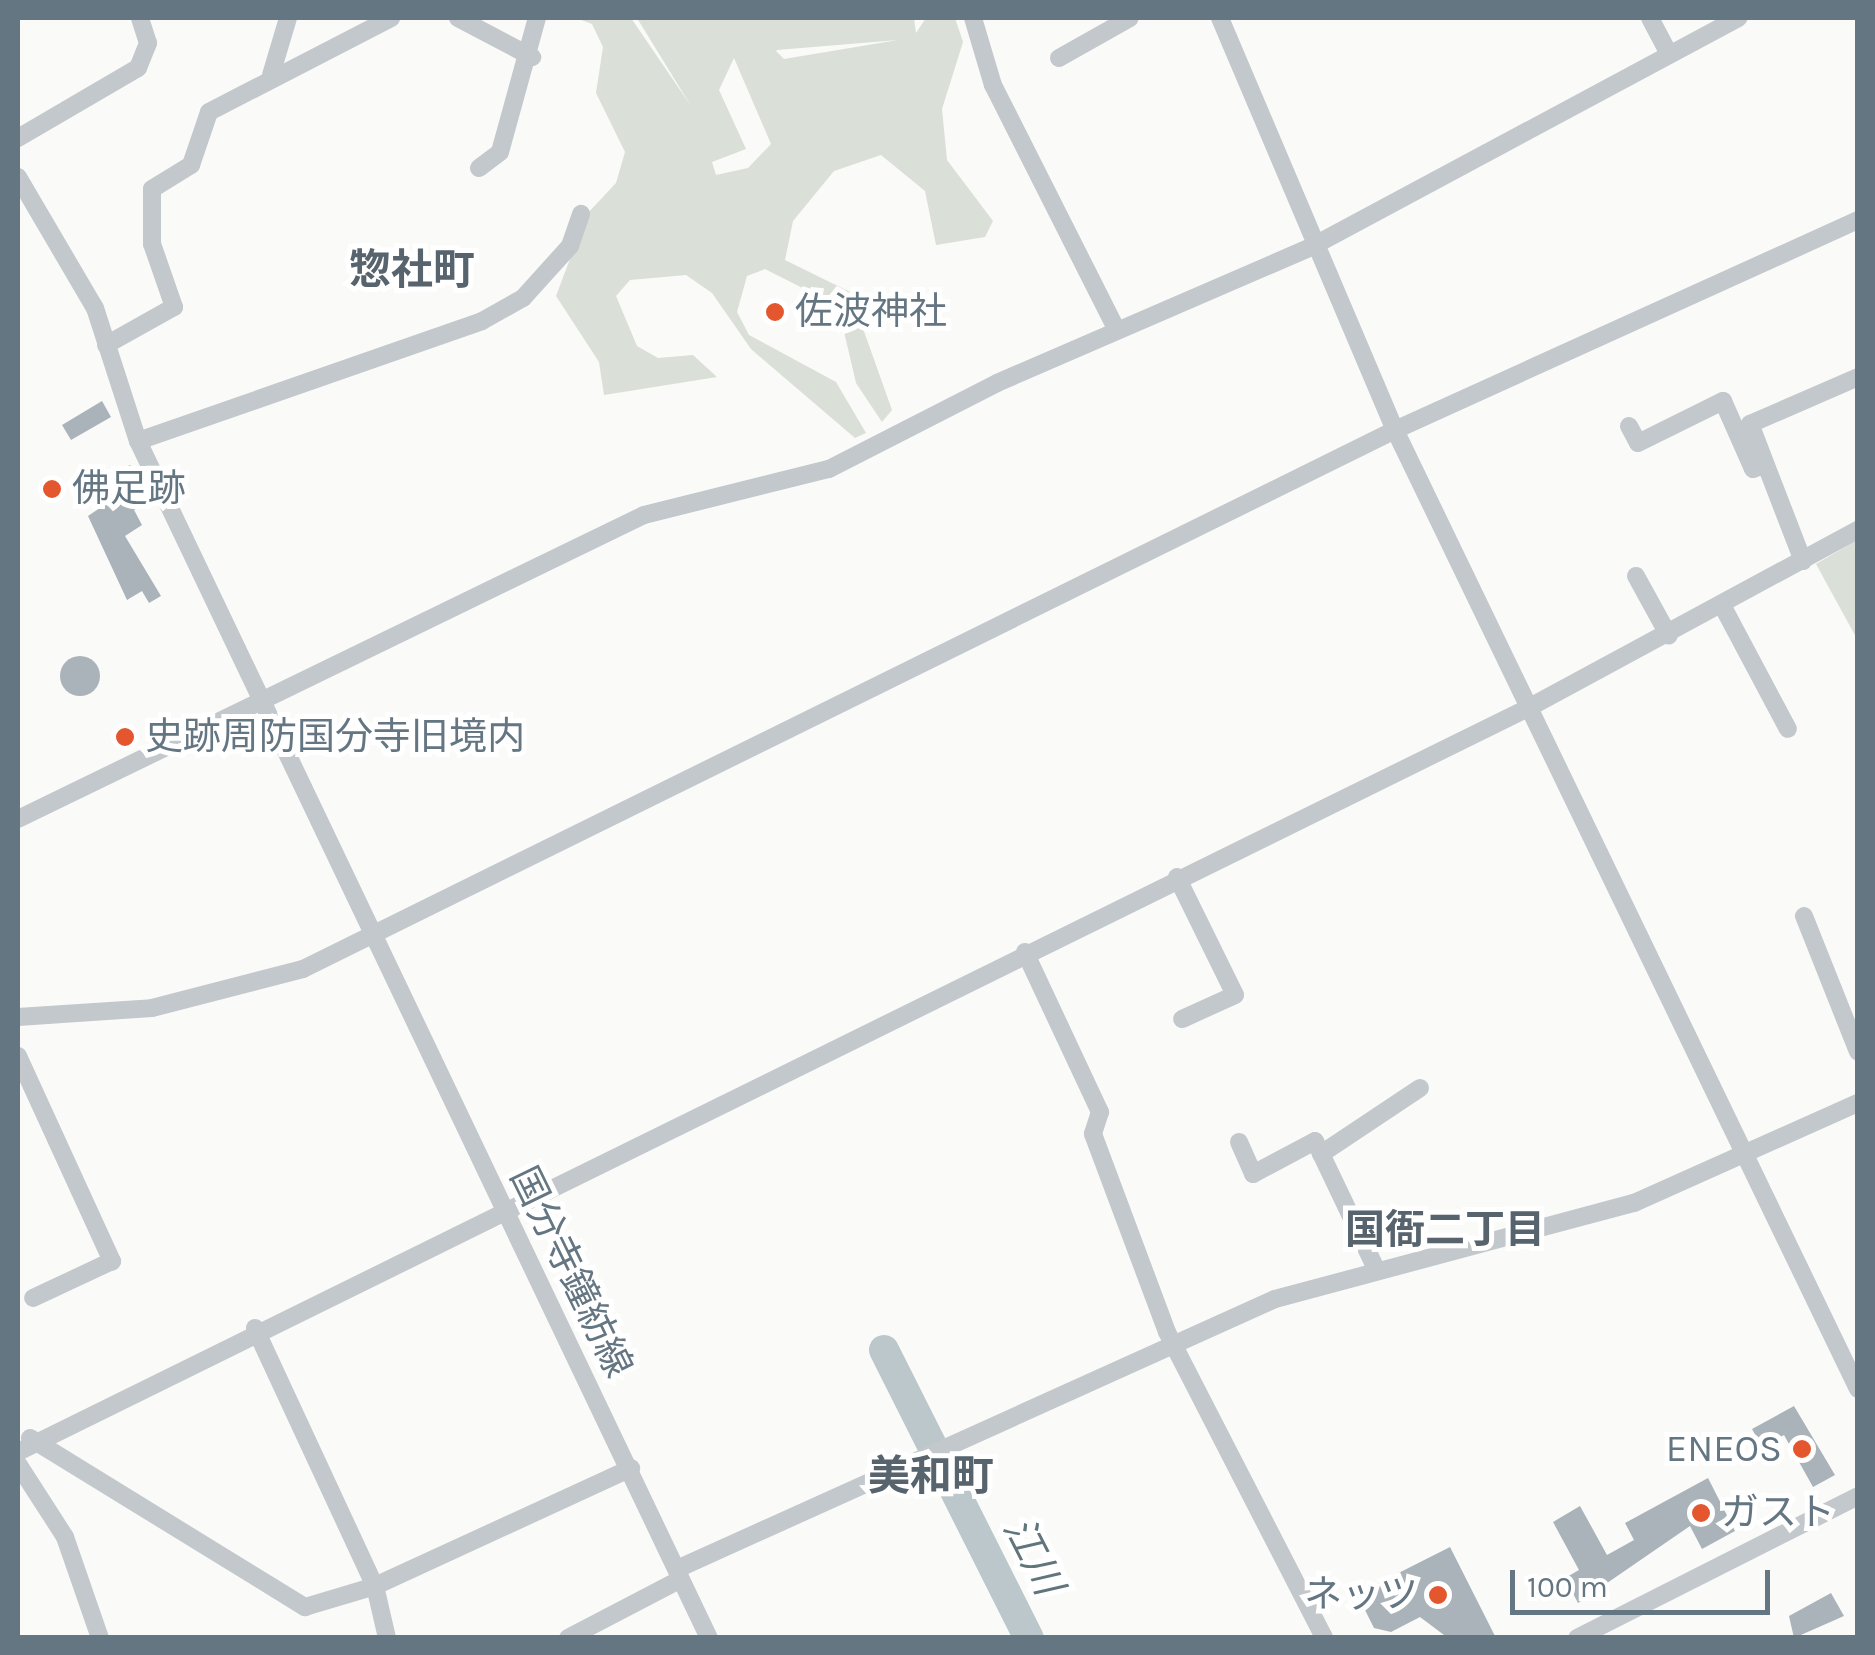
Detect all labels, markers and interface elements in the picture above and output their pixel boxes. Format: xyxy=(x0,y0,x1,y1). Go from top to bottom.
district label: 惣社町 xyxy=(349,245,475,295)
place label: 佐波神社 xyxy=(795,289,947,335)
marker: 佐波神社 xyxy=(764,301,786,323)
place label: 佛足跡 xyxy=(72,466,186,512)
marker: 佛足跡 xyxy=(41,478,63,500)
place label: 史跡周防国分寺旧境内 xyxy=(145,714,525,760)
marker: 史跡周防国分寺旧境内 xyxy=(114,726,136,748)
street label: 国分寺鐘紡線 xyxy=(501,1160,641,1384)
district label: 国衙二丁目 xyxy=(1345,1206,1545,1254)
place label: ENEOS xyxy=(1666,1426,1782,1472)
marker: ENEOS xyxy=(1791,1438,1813,1460)
district label: 美和町 xyxy=(868,1451,994,1501)
place label: ガスト xyxy=(1721,1490,1835,1536)
marker: ガスト xyxy=(1690,1502,1712,1524)
water label: 江川 xyxy=(993,1509,1073,1603)
scale bar xyxy=(1515,1550,1775,1612)
text: 100 m xyxy=(1527,1569,1608,1605)
place label: ネッツ xyxy=(1304,1572,1418,1618)
marker: ネッツ xyxy=(1427,1584,1449,1606)

